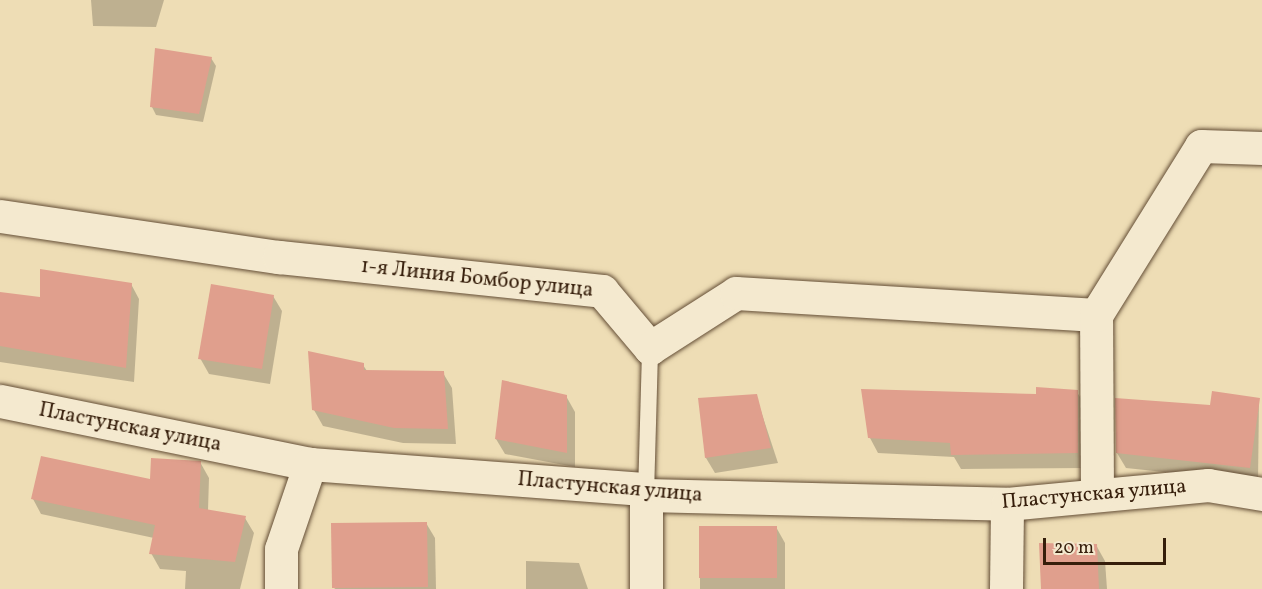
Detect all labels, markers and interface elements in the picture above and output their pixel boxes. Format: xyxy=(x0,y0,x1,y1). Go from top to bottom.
street label: 1-я Линия Бомбор улица xyxy=(359,254,595,304)
street label: Пластунская улица xyxy=(36,398,224,458)
street label: Пластунская улица xyxy=(516,467,704,509)
street label: Пластунская улица xyxy=(1000,474,1188,516)
scale bar xyxy=(1046,526,1169,564)
text: 20 m xyxy=(1054,536,1094,561)

